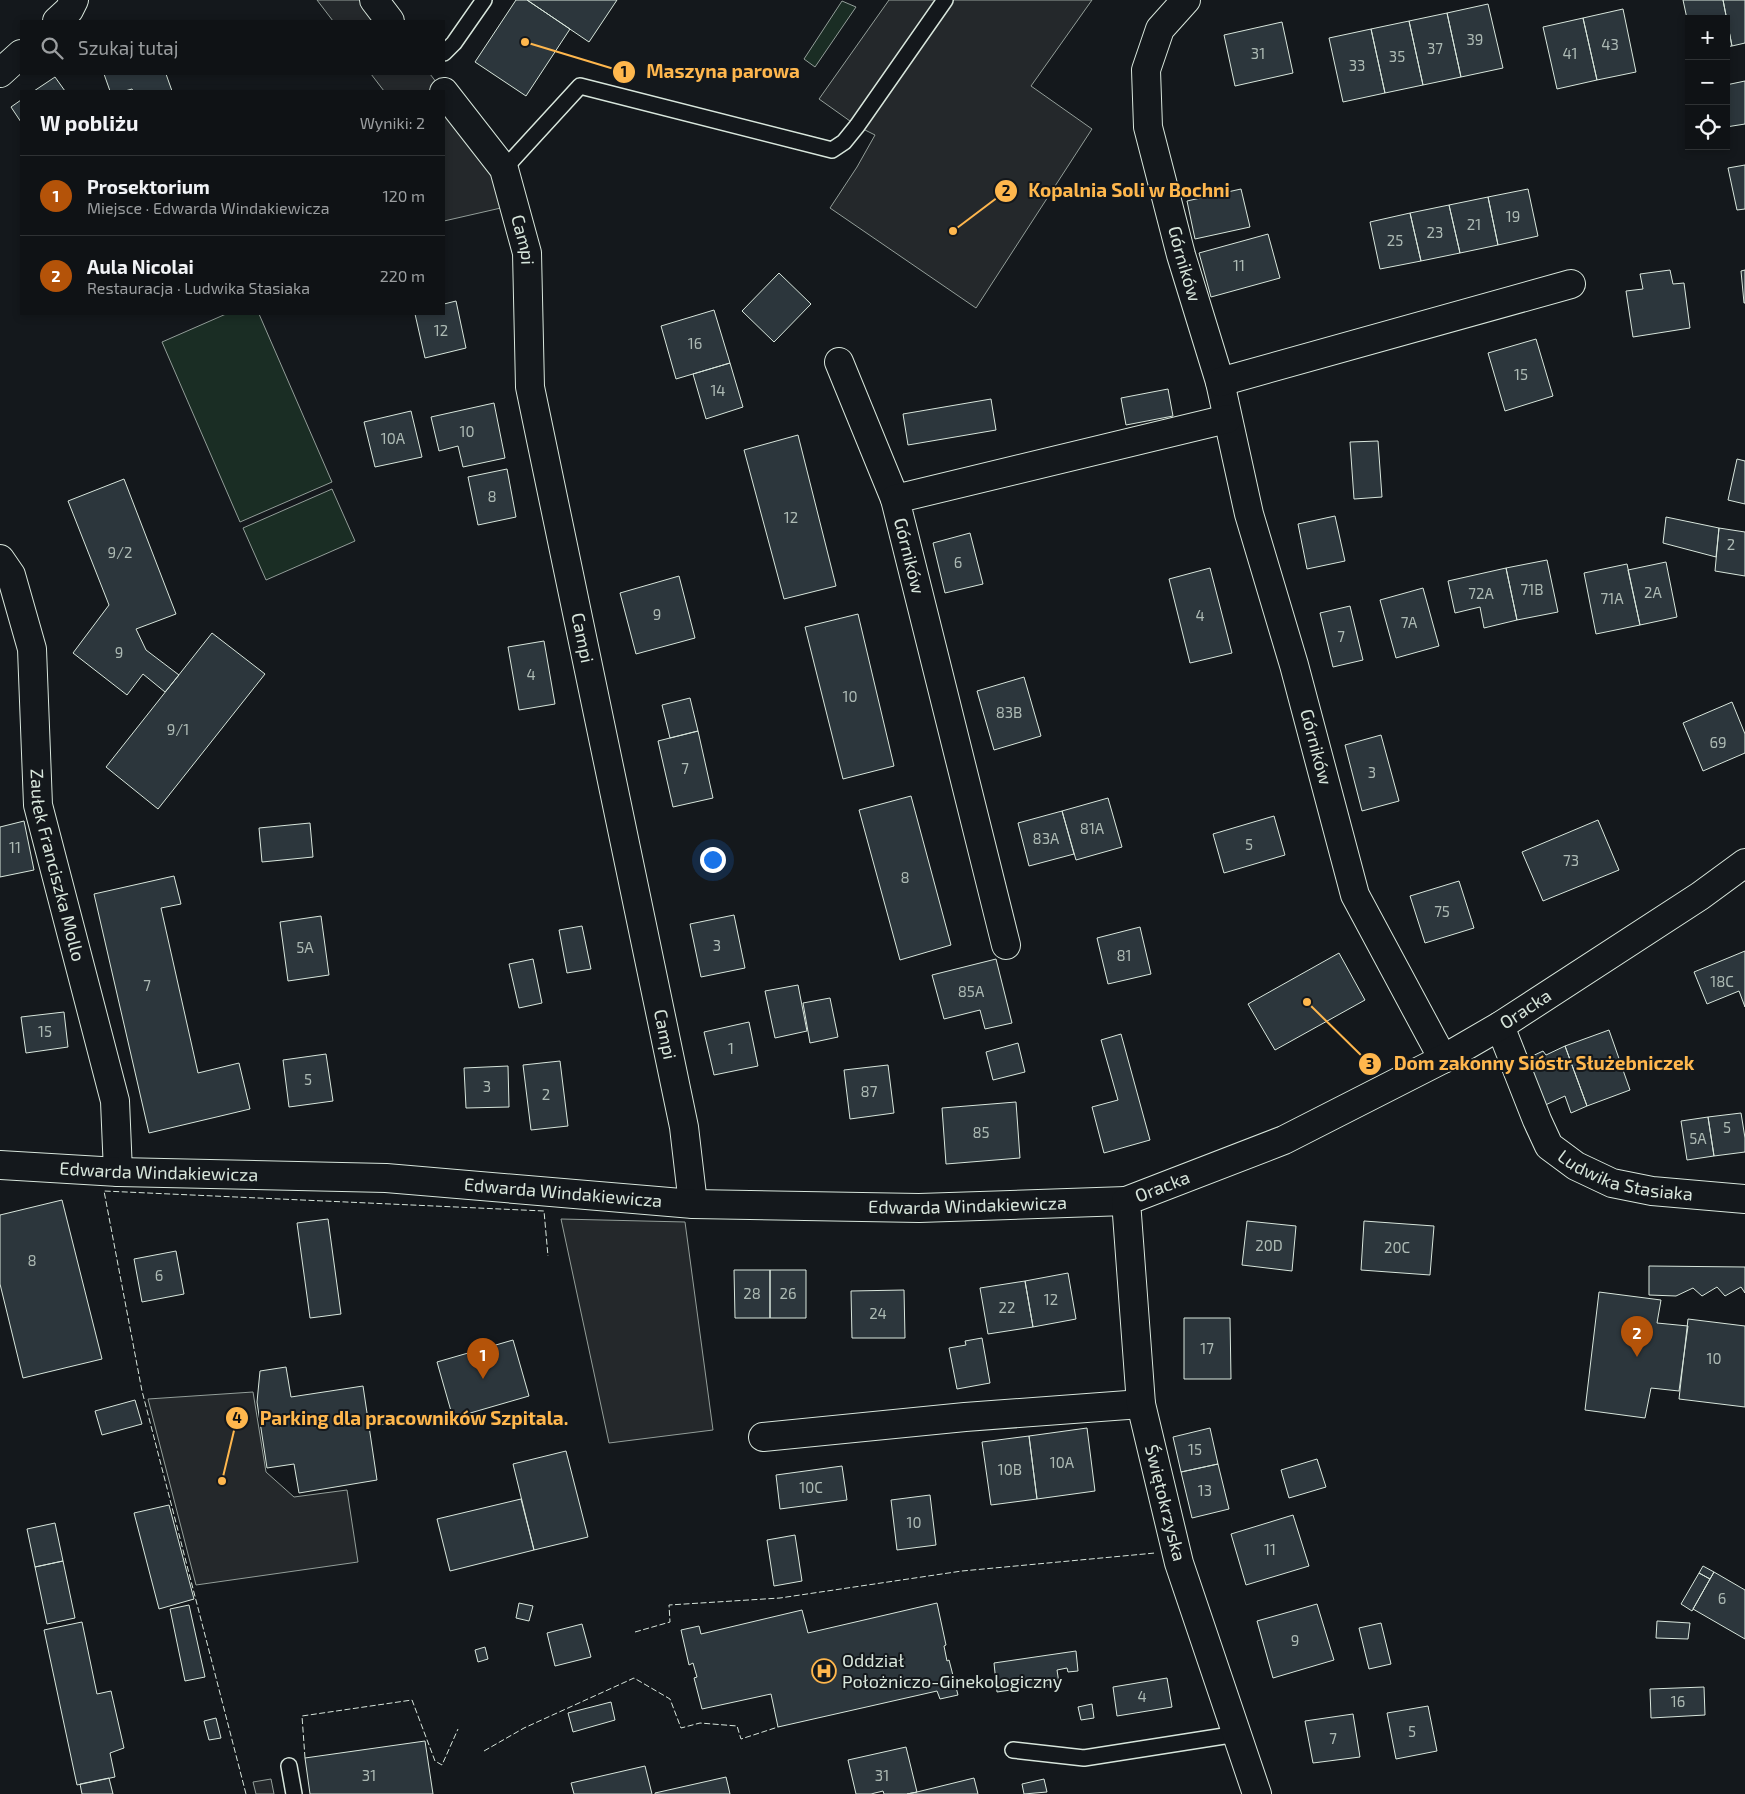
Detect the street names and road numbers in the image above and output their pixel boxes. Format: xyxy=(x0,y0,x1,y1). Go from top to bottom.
street label: Campi xyxy=(507,212,539,265)
street label: Górników xyxy=(1164,224,1207,304)
street label: Górników xyxy=(890,515,930,596)
street label: Campi xyxy=(567,611,599,665)
street label: Górników xyxy=(1296,707,1337,787)
street label: Zaułek Franciszka Mollo xyxy=(27,768,90,964)
street label: Oracka xyxy=(1495,984,1555,1033)
street label: Campi xyxy=(650,1007,682,1061)
street label: Ludwika Stasiaka xyxy=(1554,1144,1694,1204)
street label: Edwarda Windakiewicza xyxy=(59,1157,258,1185)
street label: Oracka xyxy=(1132,1165,1193,1206)
street label: Edwarda Windakiewicza xyxy=(463,1173,663,1211)
street label: Edwarda Windakiewicza xyxy=(868,1191,1067,1218)
street label: Świętokrzyska xyxy=(1141,1442,1191,1563)

